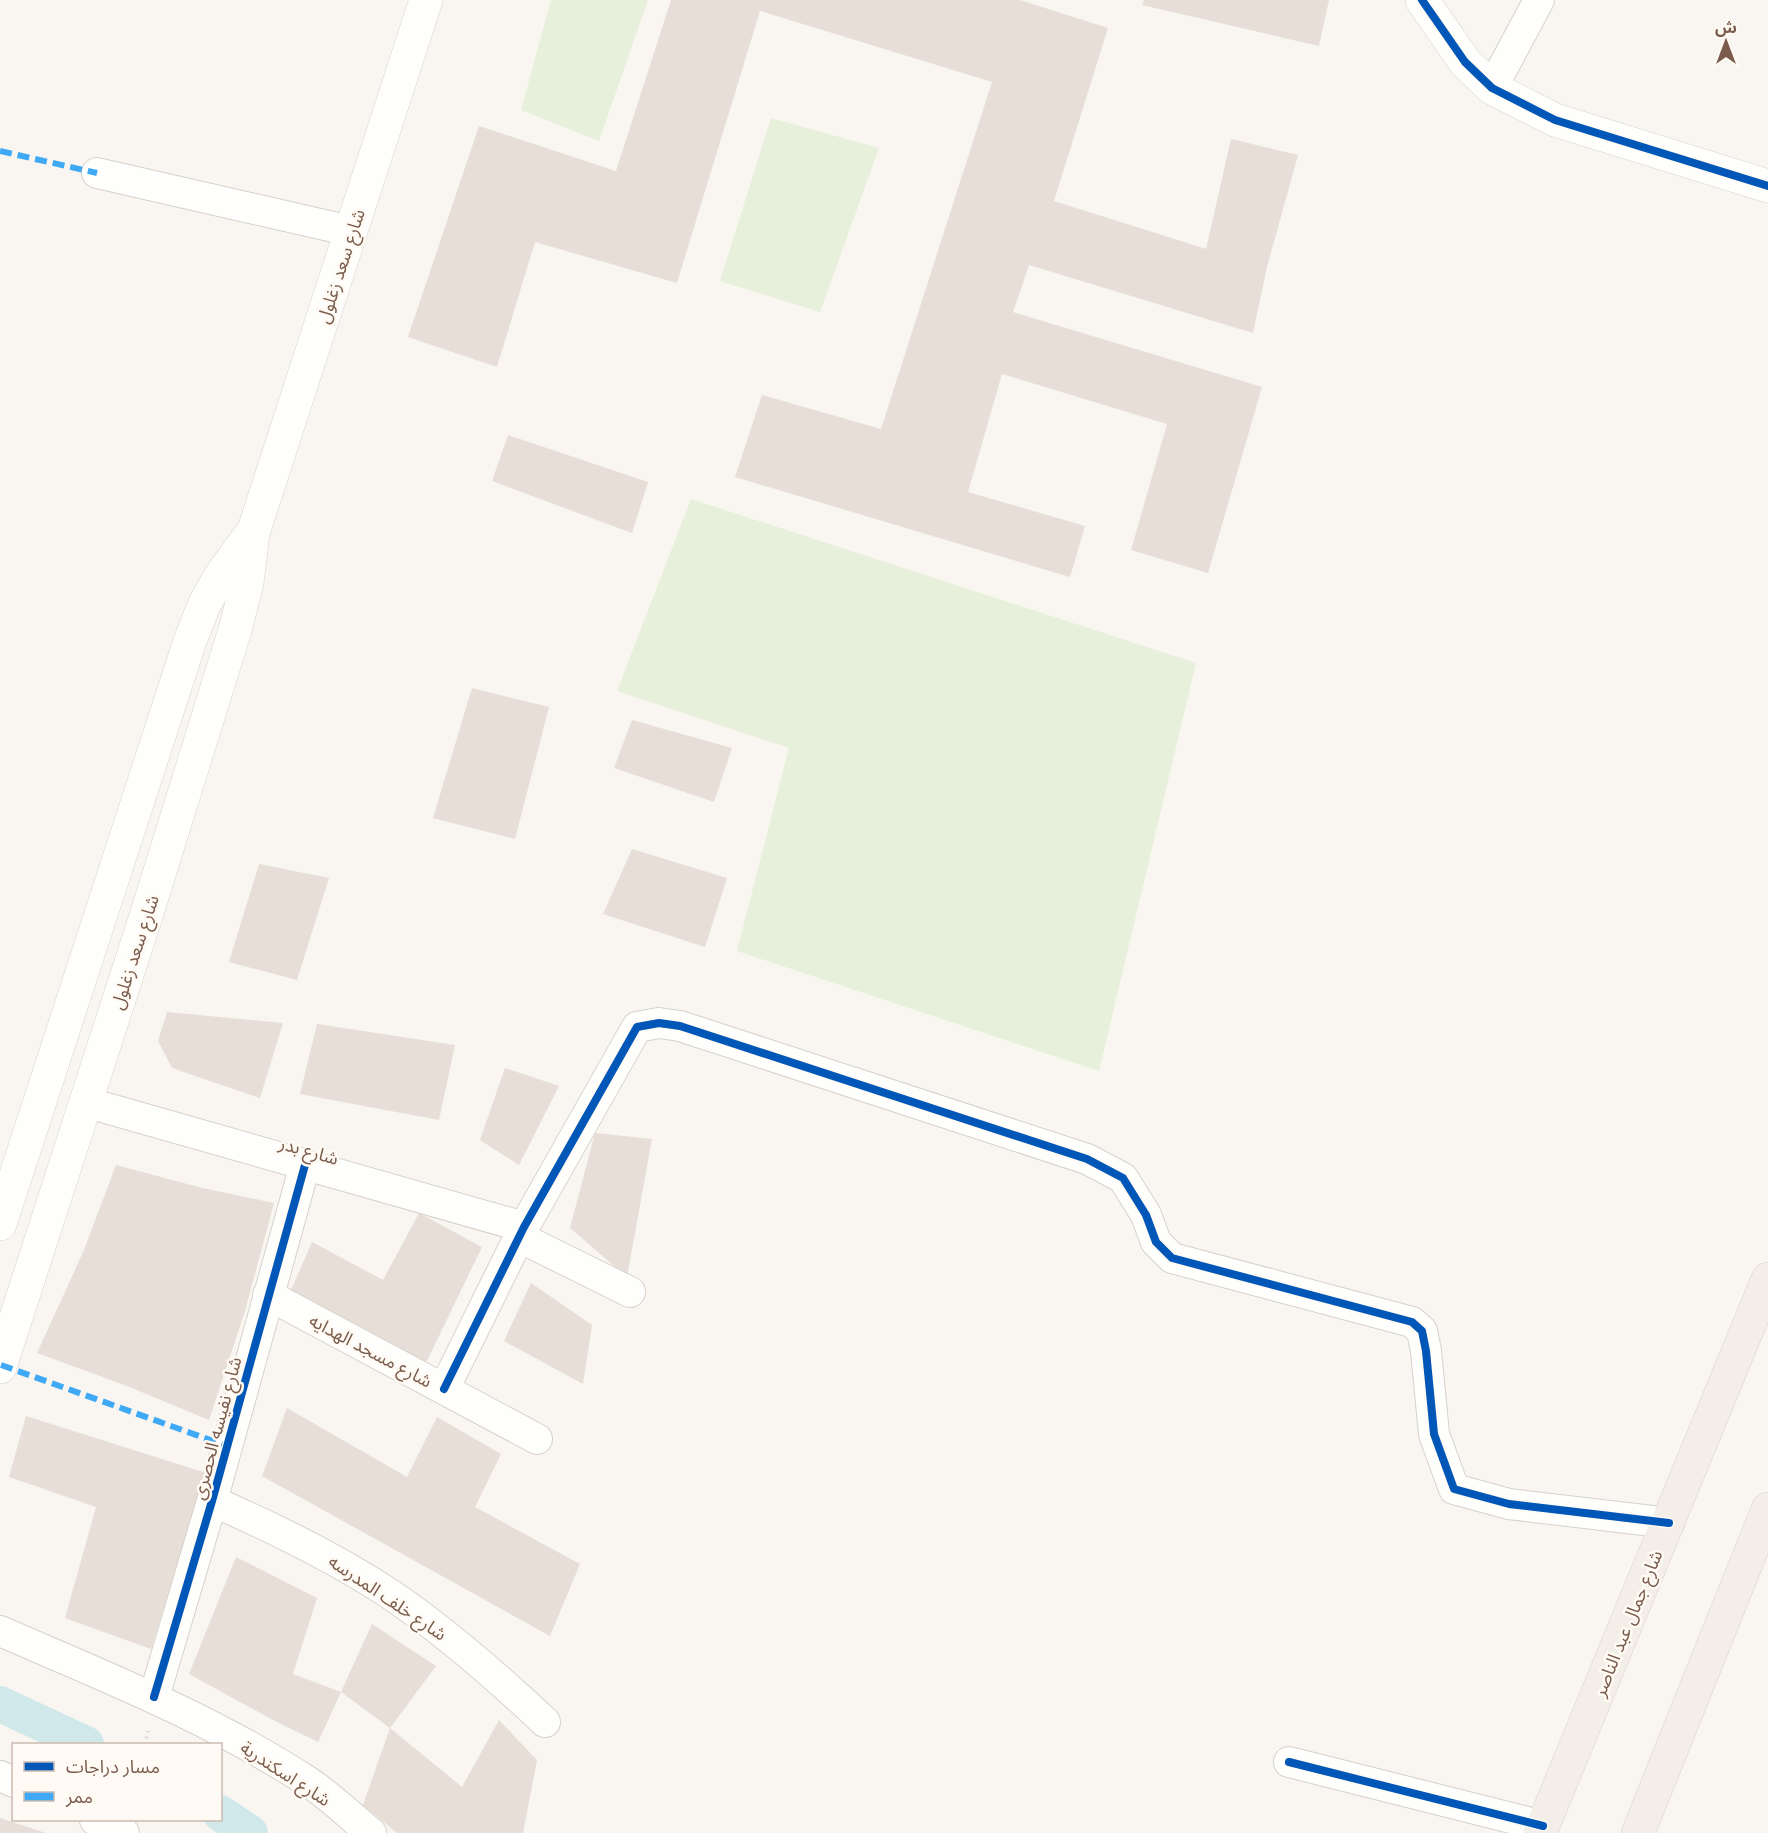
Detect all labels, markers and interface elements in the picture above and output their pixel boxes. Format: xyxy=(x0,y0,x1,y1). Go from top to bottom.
north arrow xyxy=(1696,12,1756,72)
text: ش xyxy=(1715,17,1737,37)
street label: شارع سعد زغلول xyxy=(311,206,373,327)
street label: شارع سعد زغلول xyxy=(105,892,167,1013)
street label: شارع بدر xyxy=(275,1131,341,1173)
street label: شارع مسجد الهدايه xyxy=(304,1308,436,1395)
street label: شارع نفيسه الحصرى xyxy=(186,1354,250,1503)
street label: شارع جمال عبد الناصر xyxy=(1587,1547,1670,1702)
street label: شارع خلف المدرسه xyxy=(323,1549,451,1648)
street label: شارع اسكندرية xyxy=(235,1736,335,1814)
legend xyxy=(12,1743,222,1821)
text: مسار دراجات xyxy=(66,1755,160,1778)
text: ممر xyxy=(65,1785,93,1808)

